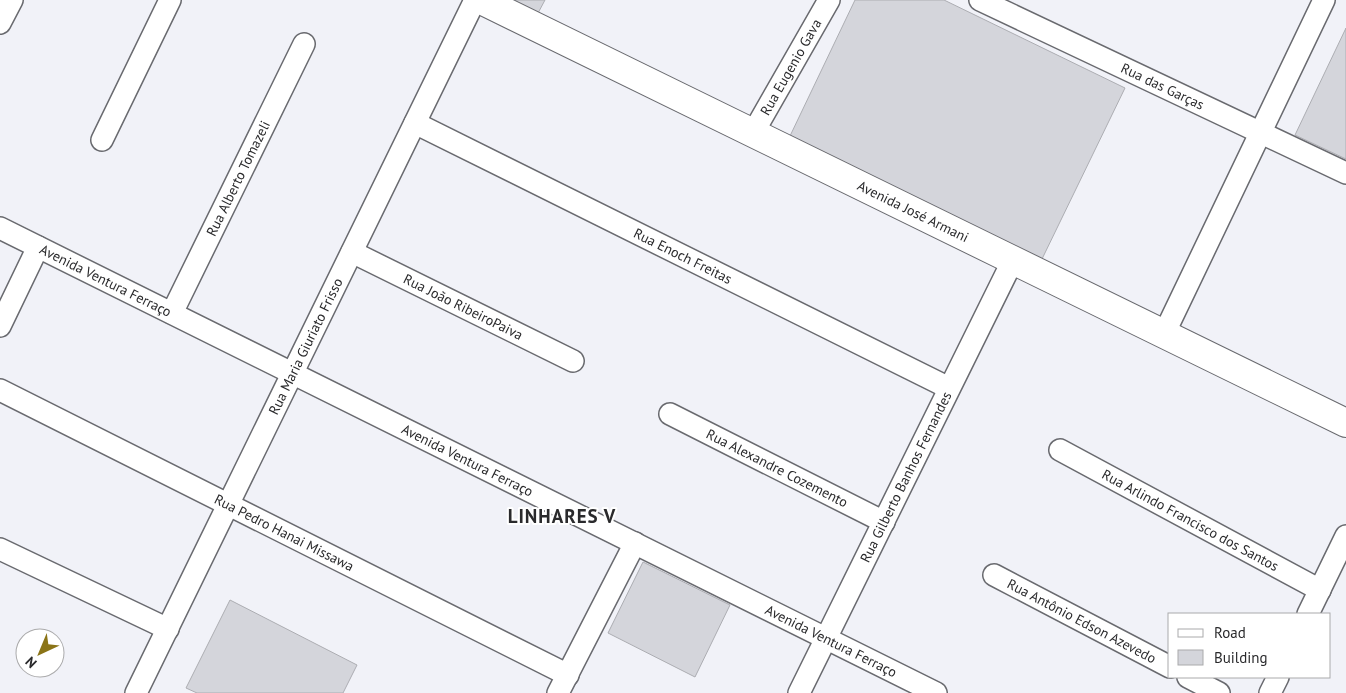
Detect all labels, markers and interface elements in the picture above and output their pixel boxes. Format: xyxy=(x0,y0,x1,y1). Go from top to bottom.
street label: Rua Eugenio Gava xyxy=(756,16,825,118)
street label: Rua das Garças xyxy=(1118,59,1207,114)
street label: Rua Alberto Tomazeli xyxy=(202,118,274,239)
street label: Avenida José Armani xyxy=(854,176,972,246)
street label: Rua Enoch Freitas xyxy=(631,224,735,288)
street label: Avenida Ventura Ferraço xyxy=(37,240,175,321)
street label: Rua João RibeiroPaiva xyxy=(401,270,526,344)
street label: Rua Maria Giuriato Frisso xyxy=(265,275,347,418)
street label: Rua Gilberto Banhos Fernandes xyxy=(856,388,956,565)
street label: Avenida Ventura Ferraço xyxy=(399,420,536,501)
street label: Rua Alexandre Cozemento xyxy=(703,425,851,511)
street label: Rua Arlindo Francisco dos Santos xyxy=(1099,465,1282,575)
street label: Rua Pedro Hanai Missawa xyxy=(211,490,357,575)
district label: LINHARES V xyxy=(508,504,616,528)
street label: Rua Antônio Edson Azevedo xyxy=(1004,575,1159,667)
street label: Avenida Ventura Ferraço xyxy=(762,601,900,681)
legend xyxy=(1168,613,1331,678)
text: Road xyxy=(1214,623,1246,642)
north arrow xyxy=(15,628,65,678)
text: Building xyxy=(1214,648,1268,667)
text: N xyxy=(21,653,41,672)

